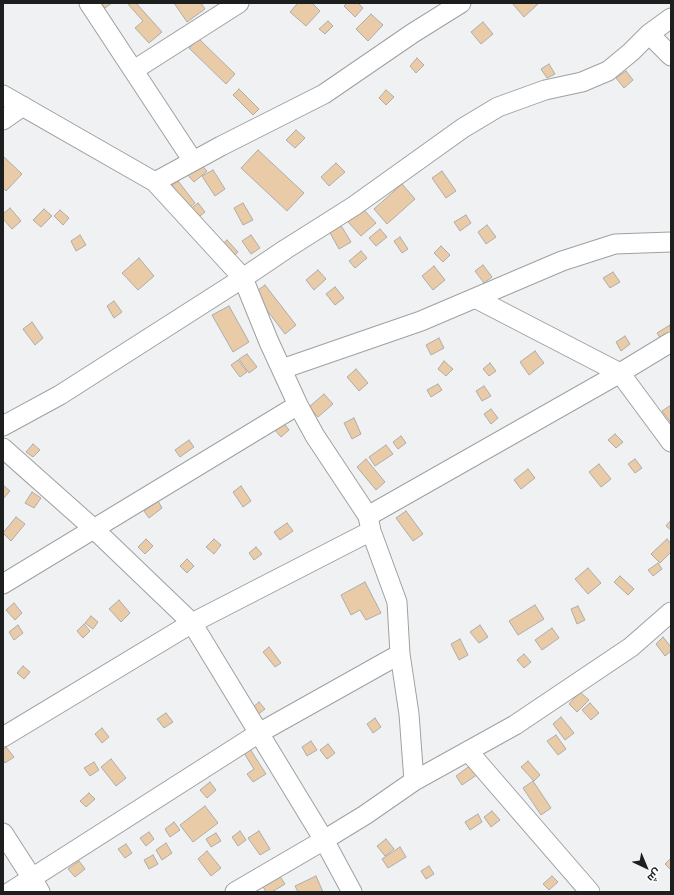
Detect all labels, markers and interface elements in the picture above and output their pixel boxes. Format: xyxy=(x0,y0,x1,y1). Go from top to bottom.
north arrow xyxy=(626,847,666,887)
text: ش xyxy=(644,866,664,886)

